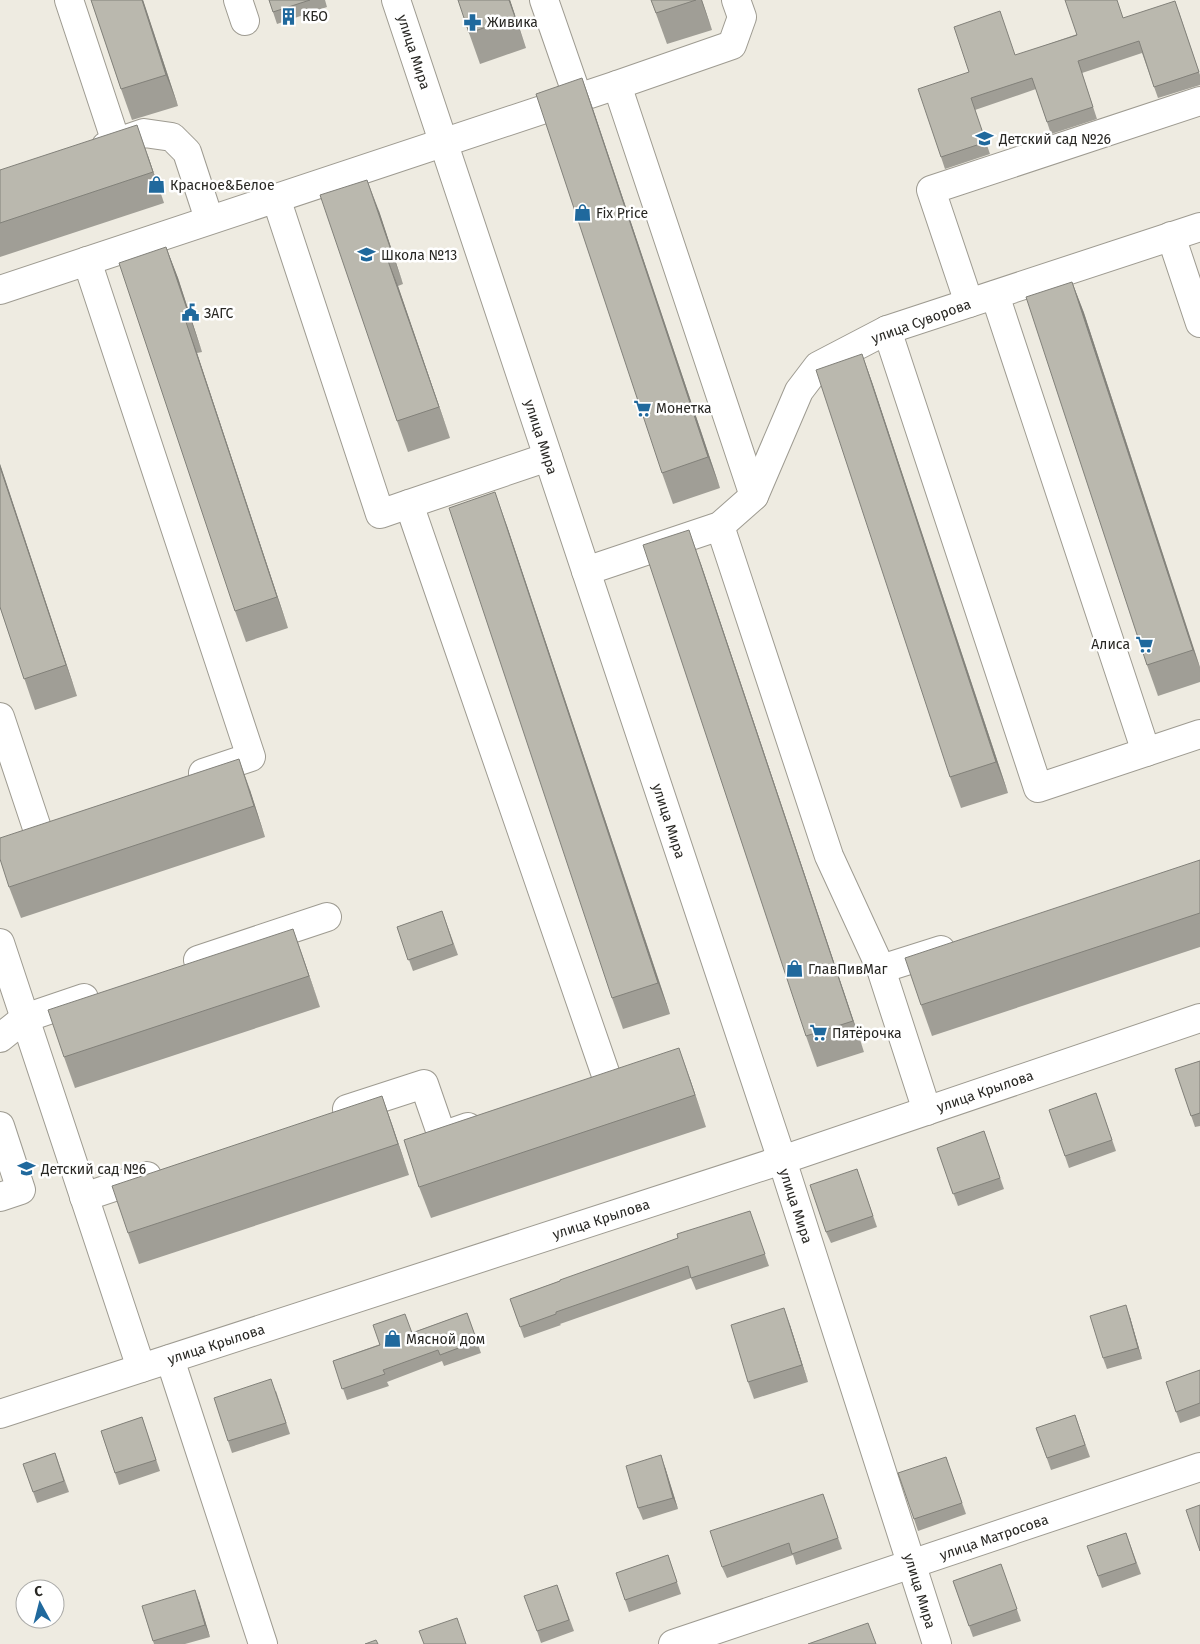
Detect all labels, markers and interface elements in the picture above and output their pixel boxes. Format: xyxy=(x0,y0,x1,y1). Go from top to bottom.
building icon: КБО xyxy=(278,6,298,26)
place label: КБО xyxy=(302,8,328,25)
pharmacy icon: Живика xyxy=(463,12,483,32)
street label: улица Мира xyxy=(393,13,434,92)
place label: Живика xyxy=(487,14,538,31)
school or university icon: Детский сад №26 xyxy=(975,129,995,149)
place label: Детский сад №26 xyxy=(998,131,1111,148)
shop icon: Красное&Белое xyxy=(146,175,166,195)
place label: Красное&Белое xyxy=(170,177,275,194)
shop icon: Fix Price xyxy=(572,203,592,223)
place label: Fix Price xyxy=(596,205,648,222)
school or university icon: Школа №13 xyxy=(357,245,377,265)
place label: Школа №13 xyxy=(381,247,457,264)
street label: улица Суворова xyxy=(869,296,973,347)
public building icon: ЗАГС xyxy=(180,303,200,323)
place label: ЗАГС xyxy=(204,305,234,322)
street label: улица Мира xyxy=(520,398,561,477)
supermarket icon: Монетка xyxy=(632,398,652,418)
place label: Монетка xyxy=(656,400,712,417)
supermarket icon: Алиса xyxy=(1134,634,1154,654)
place label: Алиса xyxy=(1091,636,1130,653)
street label: улица Мира xyxy=(648,782,689,861)
shop icon: ГлавПивМаг xyxy=(784,959,804,979)
place label: ГлавПивМаг xyxy=(808,961,888,978)
supermarket icon: Пятёрочка xyxy=(808,1023,828,1043)
place label: Пятёрочка xyxy=(832,1025,902,1042)
street label: улица Крылова xyxy=(935,1067,1036,1116)
school or university icon: Детский сад №6 xyxy=(17,1159,37,1179)
place label: Детский сад №6 xyxy=(40,1161,146,1178)
street label: улица Мира xyxy=(775,1167,816,1246)
street label: улица Крылова xyxy=(550,1196,652,1243)
street label: улица Крылова xyxy=(165,1321,267,1368)
shop icon: Мясной дом xyxy=(382,1329,402,1349)
place label: Мясной дом xyxy=(406,1331,485,1348)
street label: улица Матросова xyxy=(938,1511,1051,1564)
street label: улица Мира xyxy=(900,1551,939,1631)
north arrow xyxy=(15,1579,65,1629)
text: С xyxy=(33,1583,44,1601)

